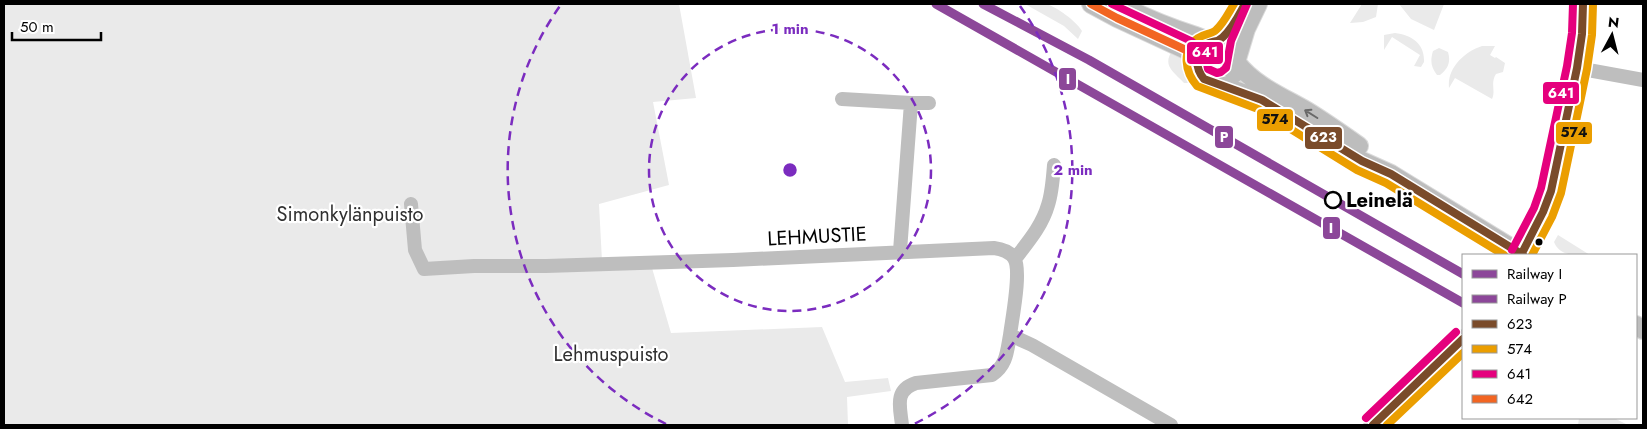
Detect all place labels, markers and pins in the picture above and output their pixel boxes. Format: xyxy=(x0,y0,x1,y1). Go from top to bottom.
centre of rings xyxy=(781,161,799,179)
place label: Leinelä xyxy=(1346,186,1413,215)
marker: Leinelä xyxy=(1324,191,1342,209)
unlabelled marker xyxy=(1534,237,1544,247)

